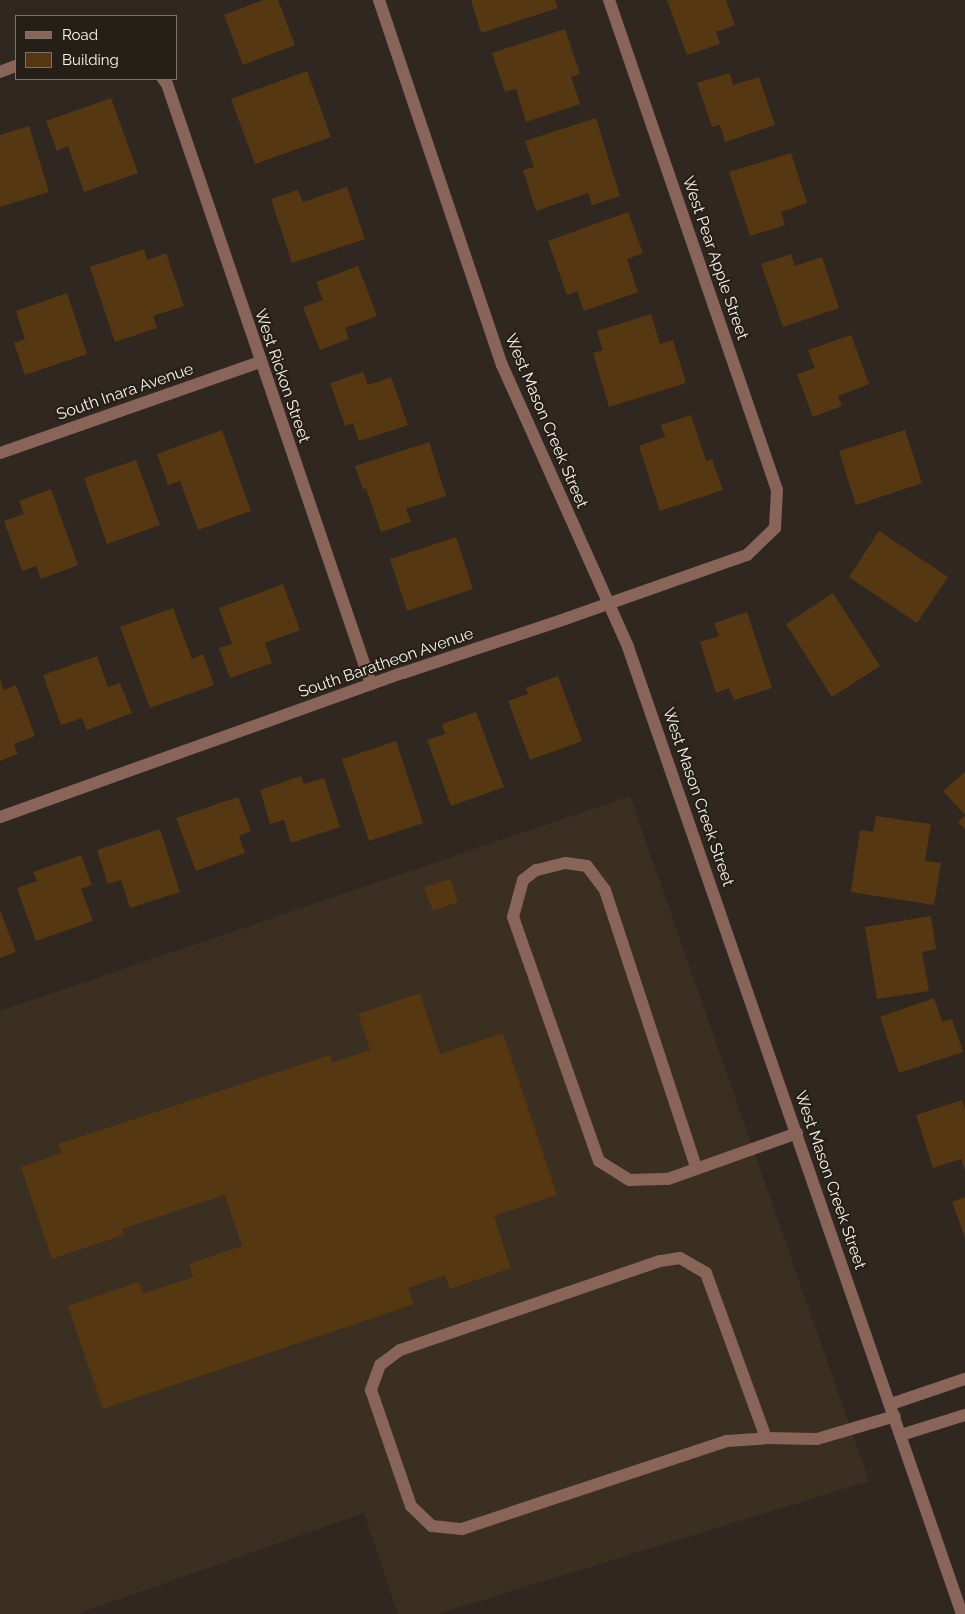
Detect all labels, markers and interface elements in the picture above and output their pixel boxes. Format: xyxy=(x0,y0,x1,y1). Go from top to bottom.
legend xyxy=(15,15,178,80)
text: Road xyxy=(62,26,98,44)
text: Building xyxy=(62,51,119,69)
street label: West Pear Apple Street xyxy=(678,173,752,343)
street label: West Rickon Street xyxy=(250,307,314,445)
street label: West Mason Creek Street xyxy=(501,331,591,511)
street label: South Inara Avenue xyxy=(54,359,196,425)
street label: South Baratheon Avenue xyxy=(296,624,476,702)
street label: West Mason Creek Street xyxy=(658,705,738,889)
street label: West Mason Creek Street xyxy=(790,1088,870,1272)

